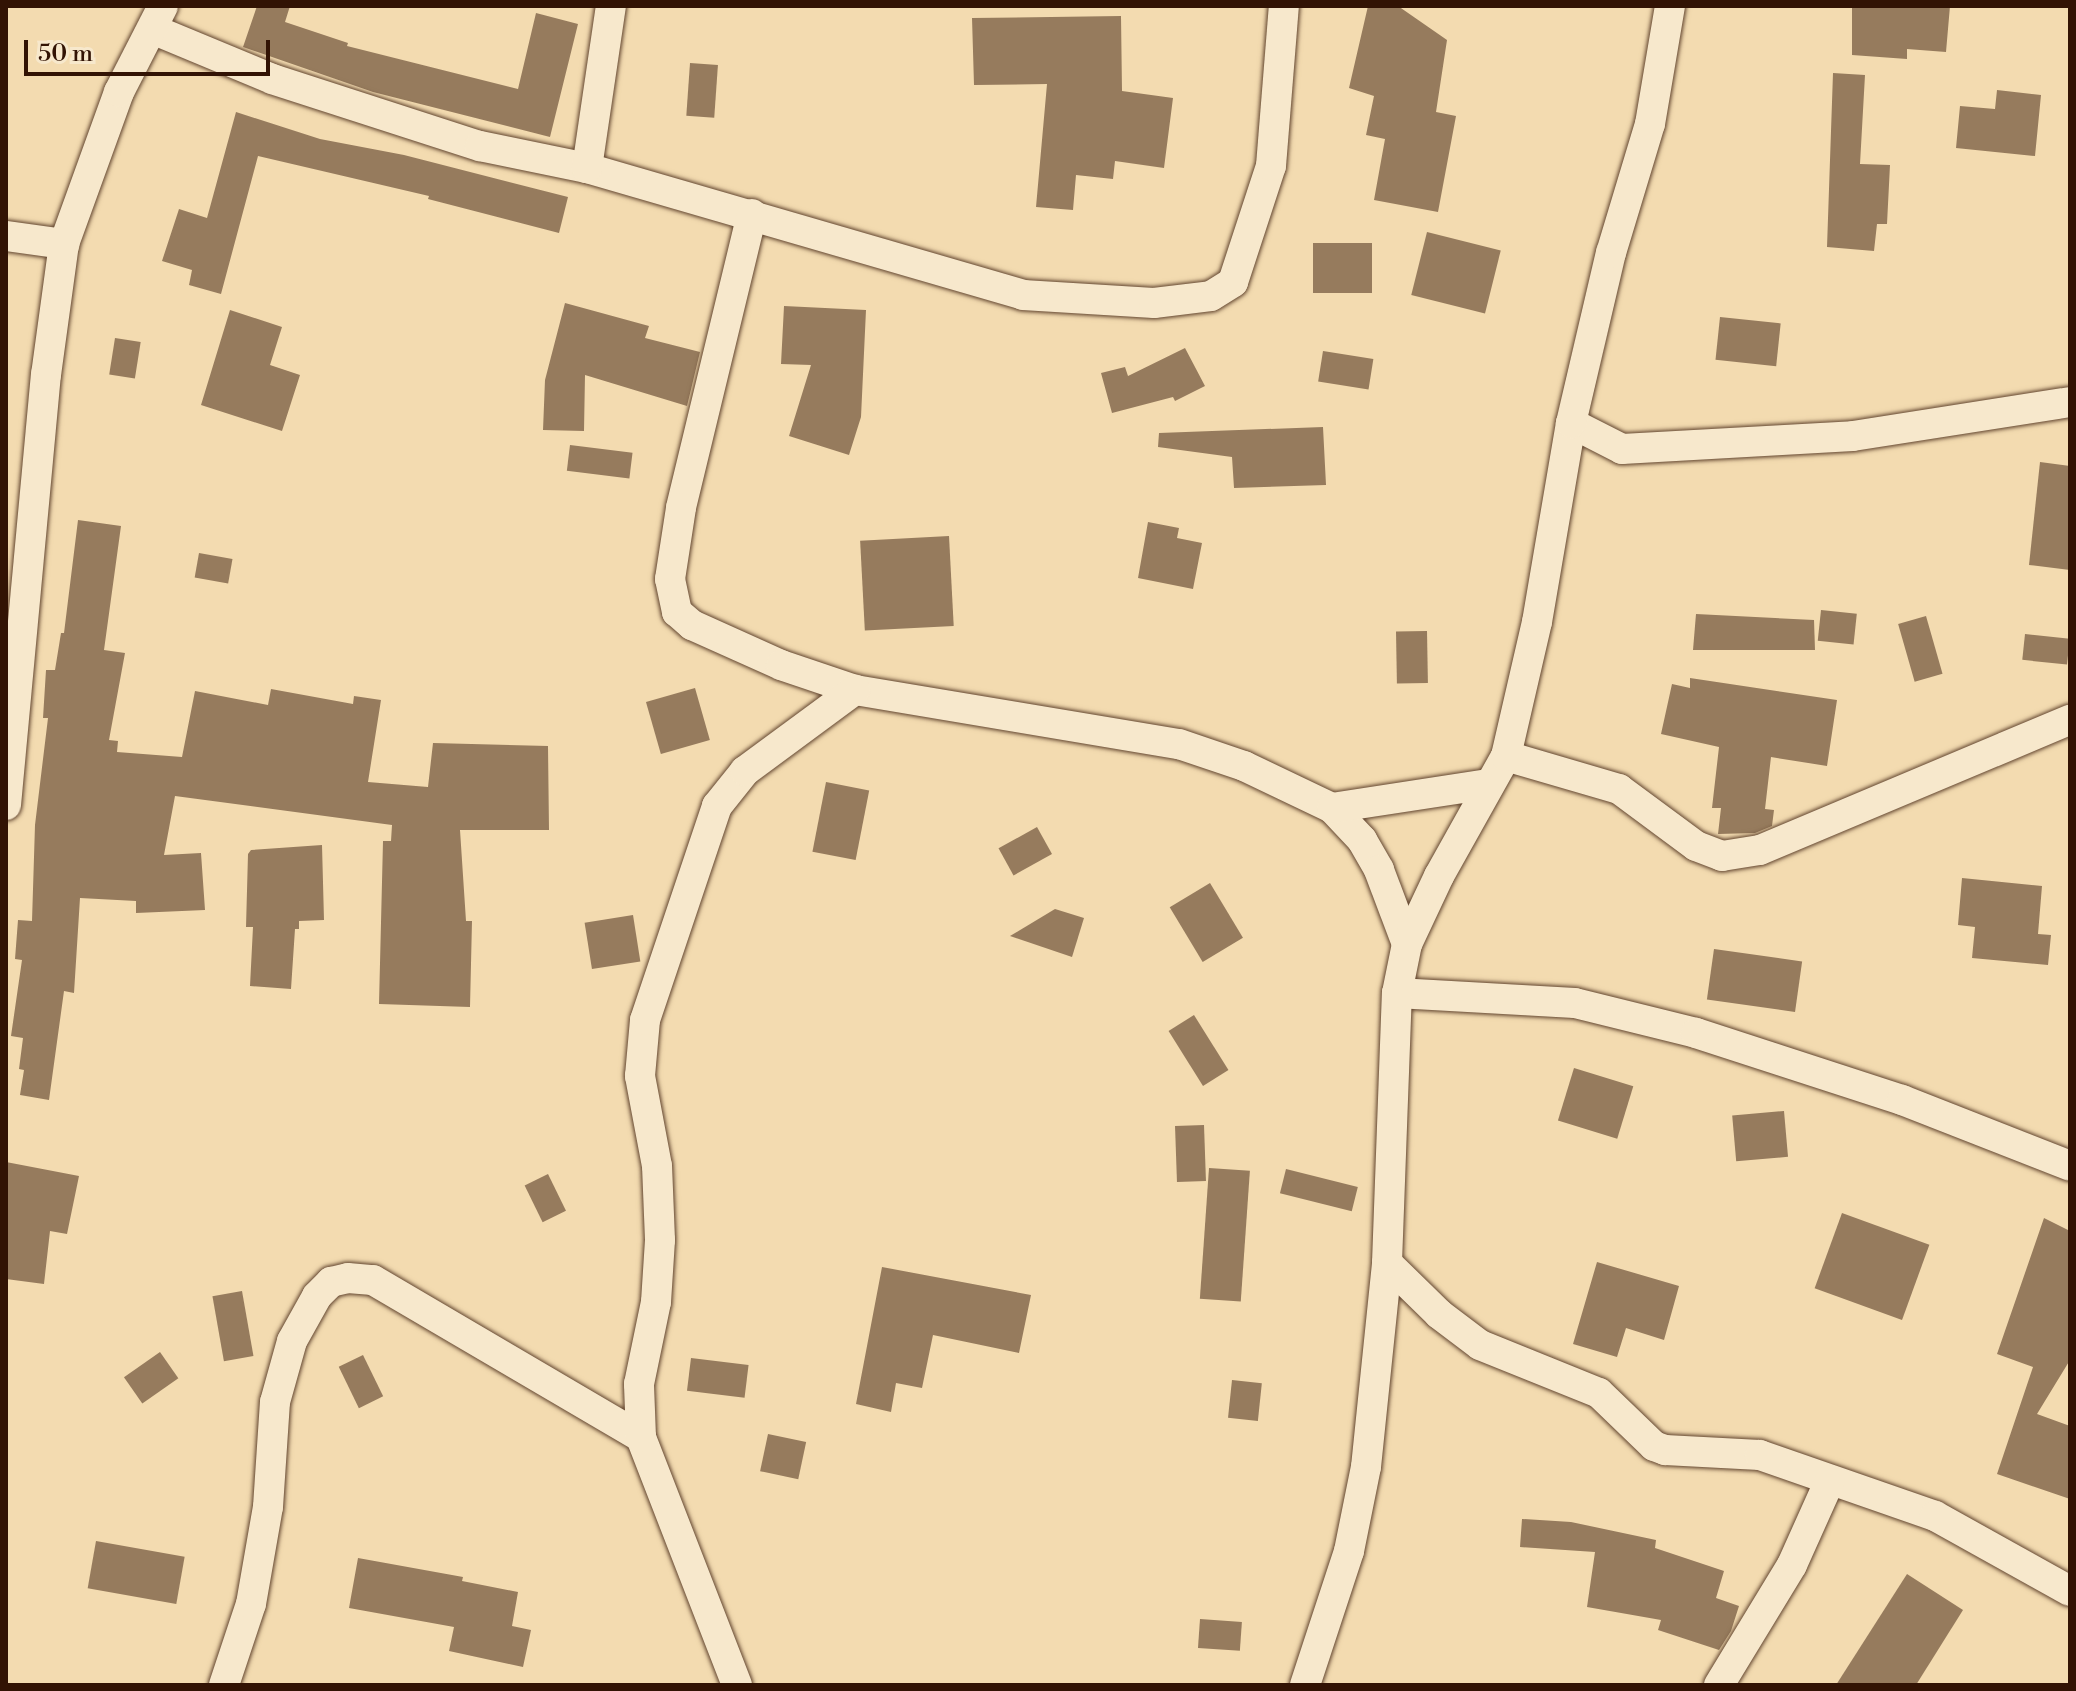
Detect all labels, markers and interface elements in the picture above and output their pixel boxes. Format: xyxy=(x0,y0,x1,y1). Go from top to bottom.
scale bar xyxy=(28,24,274,74)
text: 50 m xyxy=(38,39,93,69)

